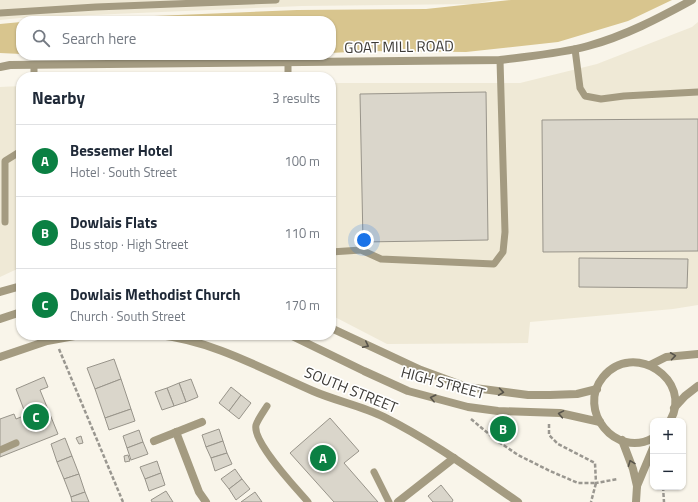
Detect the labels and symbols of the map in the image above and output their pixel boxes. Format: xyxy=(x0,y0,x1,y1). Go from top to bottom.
street label: GOAT MILL ROAD xyxy=(344,34,454,59)
your location xyxy=(354,230,374,250)
one-way arrow xyxy=(362,340,369,348)
one-way arrow xyxy=(670,352,676,361)
street label: SOUTH STREET xyxy=(301,360,401,419)
street label: HIGH STREET xyxy=(399,360,488,405)
one-way arrow xyxy=(498,387,504,396)
one-way arrow xyxy=(430,394,437,403)
pin: C xyxy=(23,402,49,432)
one-way arrow xyxy=(558,410,565,419)
pin: B xyxy=(490,414,516,444)
pin: A xyxy=(310,443,336,473)
one-way arrow xyxy=(627,459,635,466)

